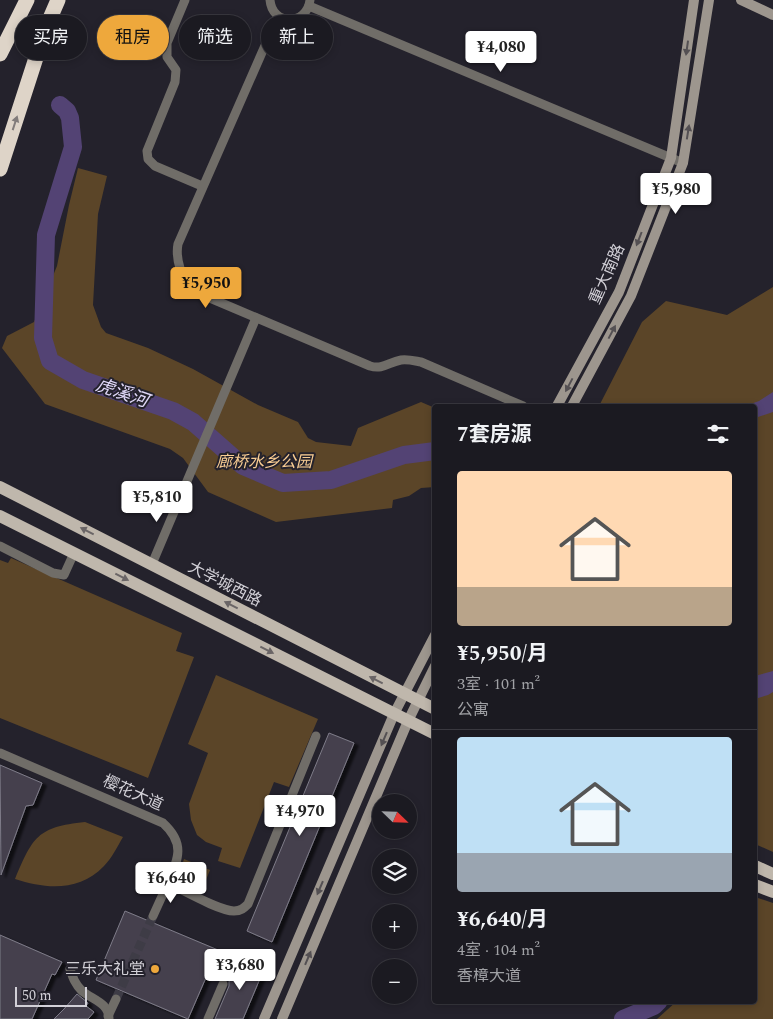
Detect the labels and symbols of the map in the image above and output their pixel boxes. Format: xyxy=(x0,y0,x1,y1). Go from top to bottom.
pin: ¥4,080 xyxy=(460,30,542,73)
one-way arrow xyxy=(682,41,690,57)
one-way arrow xyxy=(12,115,19,130)
one-way arrow xyxy=(684,124,692,140)
pin: ¥5,980 xyxy=(635,172,717,215)
one-way arrow xyxy=(635,232,643,247)
street label: 重大南路 xyxy=(583,240,631,308)
pin: ¥5,950 xyxy=(165,266,247,309)
one-way arrow xyxy=(608,325,616,340)
water label: 虎溪河 xyxy=(92,371,155,416)
one-way arrow xyxy=(565,378,573,392)
park label: 廊桥水乡公园 xyxy=(216,450,314,474)
pin: ¥5,810 xyxy=(116,480,198,523)
one-way arrow xyxy=(80,527,94,535)
street label: 大学城西路 xyxy=(184,555,266,613)
one-way arrow xyxy=(114,573,129,581)
one-way arrow xyxy=(224,601,239,609)
one-way arrow xyxy=(260,646,274,654)
one-way arrow xyxy=(368,676,383,684)
one-way arrow xyxy=(379,732,387,746)
street label: 樱花大道 xyxy=(99,769,167,817)
pin: ¥4,970 xyxy=(259,794,341,837)
north arrow xyxy=(372,794,418,839)
pin: ¥6,640 xyxy=(130,862,212,904)
one-way arrow xyxy=(315,881,323,895)
pin: ¥3,680 xyxy=(199,948,281,991)
one-way arrow xyxy=(304,950,312,965)
place label: 三乐大礼堂 xyxy=(65,957,145,981)
marker: 三乐大礼堂 xyxy=(149,963,161,975)
scale bar xyxy=(15,984,88,1007)

